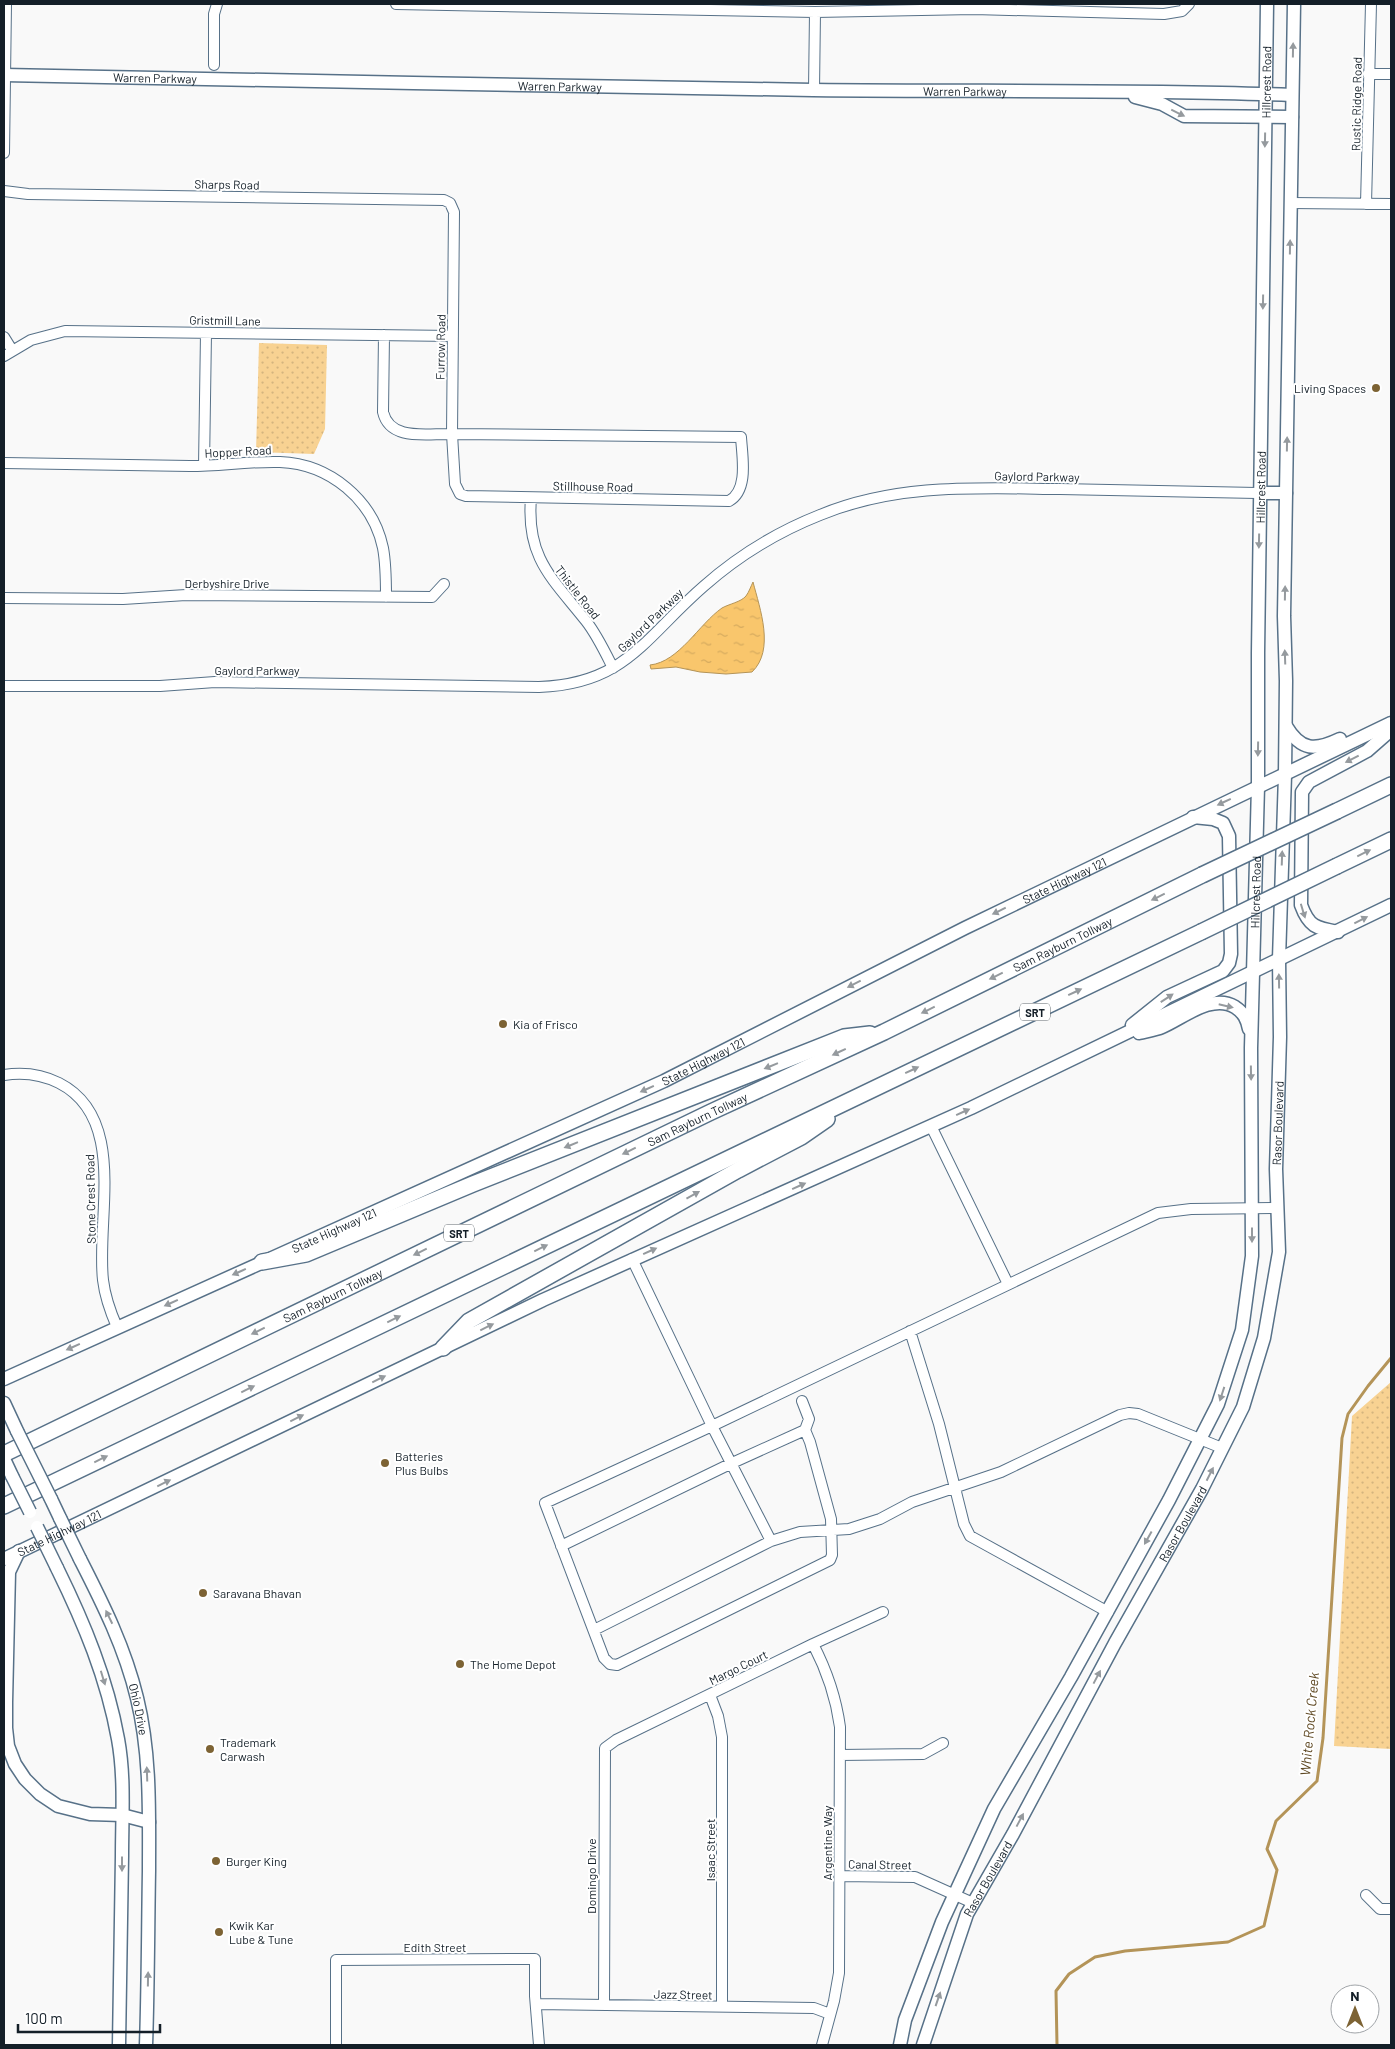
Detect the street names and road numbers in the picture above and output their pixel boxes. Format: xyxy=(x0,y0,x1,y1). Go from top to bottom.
street label: Hillcrest Road xyxy=(1258,46,1273,118)
street label: Rustic Ridge Road xyxy=(1348,57,1364,151)
street label: Warren Parkway xyxy=(113,70,197,85)
street label: Warren Parkway xyxy=(518,78,602,94)
street label: Warren Parkway xyxy=(923,84,1007,98)
street label: Sharps Road xyxy=(194,176,260,192)
street label: Gristmill Lane xyxy=(189,312,261,328)
street label: Furrow Road xyxy=(432,314,448,380)
street label: Hopper Road xyxy=(204,442,272,460)
street label: Hillcrest Road xyxy=(1253,451,1268,523)
street label: Gaylord Parkway xyxy=(994,468,1080,484)
street label: Stillhouse Road xyxy=(553,478,633,494)
street label: Thistle Road xyxy=(553,562,603,622)
street label: Derbyshire Drive xyxy=(185,576,269,590)
street label: Gaylord Parkway xyxy=(615,585,686,655)
street label: Gaylord Parkway xyxy=(214,663,300,677)
street label: State Highway 121 xyxy=(1020,854,1109,906)
street label: Hillcrest Road xyxy=(1247,856,1263,928)
street label: Sam Rayburn Tollway xyxy=(1011,913,1115,974)
road number: SRT xyxy=(1020,1004,1050,1020)
street label: State Highway 121 xyxy=(659,1034,747,1088)
street label: Rasor Boulevard xyxy=(1269,1080,1286,1166)
street label: Sam Rayburn Tollway xyxy=(645,1089,750,1149)
street label: Stone Crest Road xyxy=(82,1154,98,1244)
street label: State Highway 121 xyxy=(289,1205,378,1255)
road number: SRT xyxy=(444,1224,474,1242)
street label: Sam Rayburn Tollway xyxy=(281,1265,385,1325)
street label: Rasor Boulevard xyxy=(1155,1483,1209,1564)
street label: State Highway 121 xyxy=(15,1506,103,1559)
street label: Margo Court xyxy=(706,1647,770,1687)
street label: Ohio Drive xyxy=(126,1682,151,1736)
street label: Argentine Way xyxy=(820,1805,834,1880)
street label: Isaac Street xyxy=(703,1819,717,1881)
street label: Domingo Drive xyxy=(584,1838,598,1914)
street label: Rasor Boulevard xyxy=(960,1838,1015,1919)
street label: Canal Street xyxy=(848,1856,912,1872)
street label: Edith Street xyxy=(404,1940,466,1954)
street label: Jazz Street xyxy=(653,1986,713,2002)

